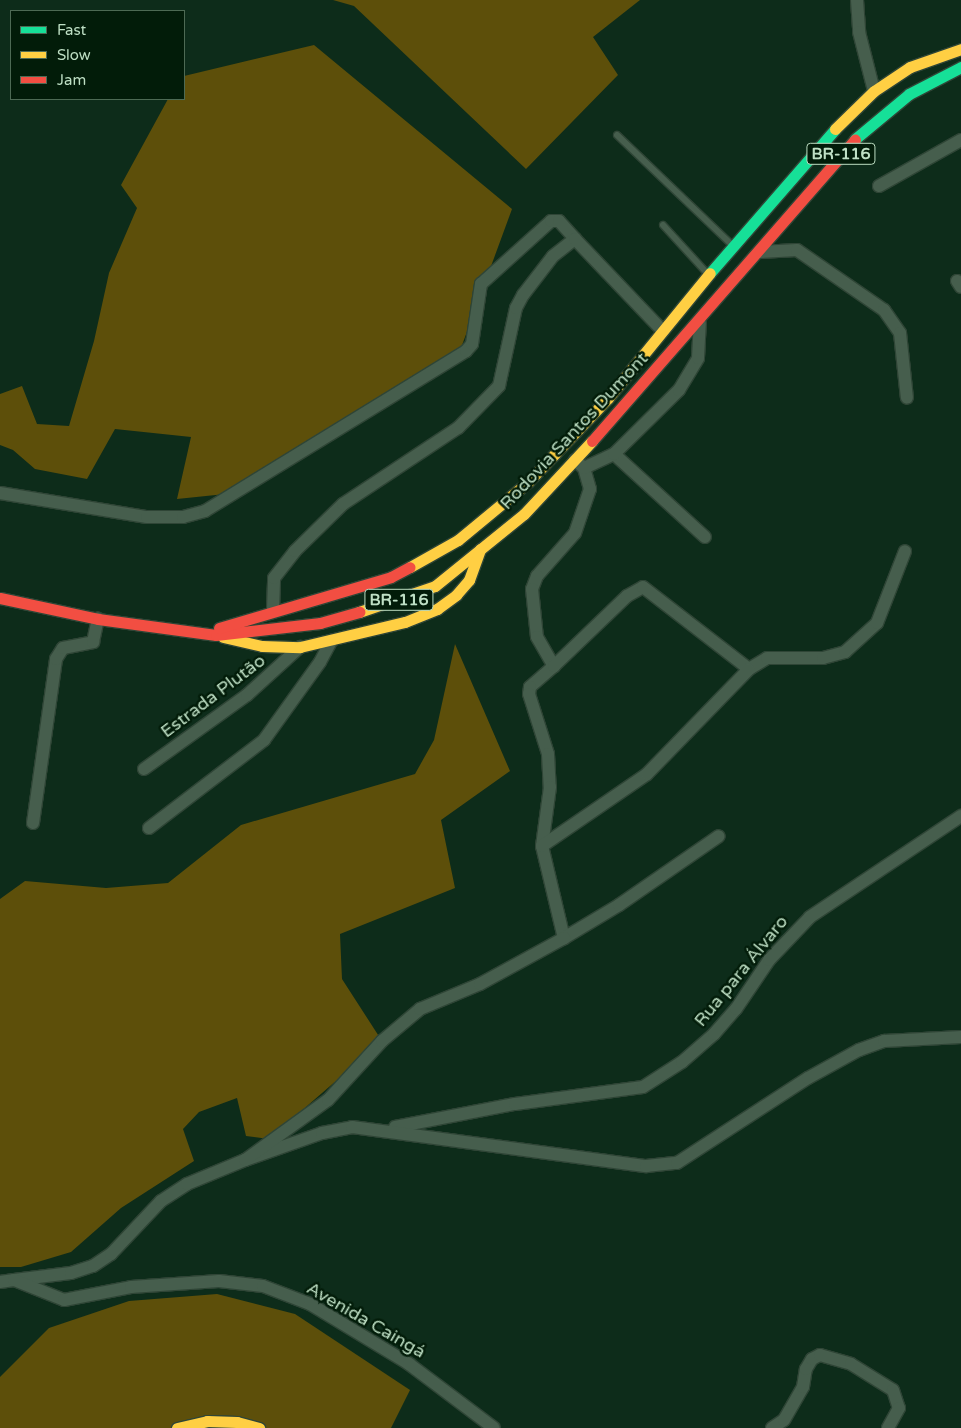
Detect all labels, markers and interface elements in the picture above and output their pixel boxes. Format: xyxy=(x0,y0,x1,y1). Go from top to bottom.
legend xyxy=(10,10,185,100)
text: Fast xyxy=(57,21,86,39)
text: Slow xyxy=(57,46,91,64)
text: Jam xyxy=(57,71,86,89)
road number: BR-116 xyxy=(806,140,876,168)
street label: Rodovia Santos Dumont xyxy=(495,348,653,514)
road number: BR-116 xyxy=(364,586,434,614)
street label: Estrada Plutão xyxy=(156,650,270,742)
street label: Rua para Álvaro xyxy=(690,911,792,1031)
street label: Avenida Caingá xyxy=(303,1277,429,1363)

